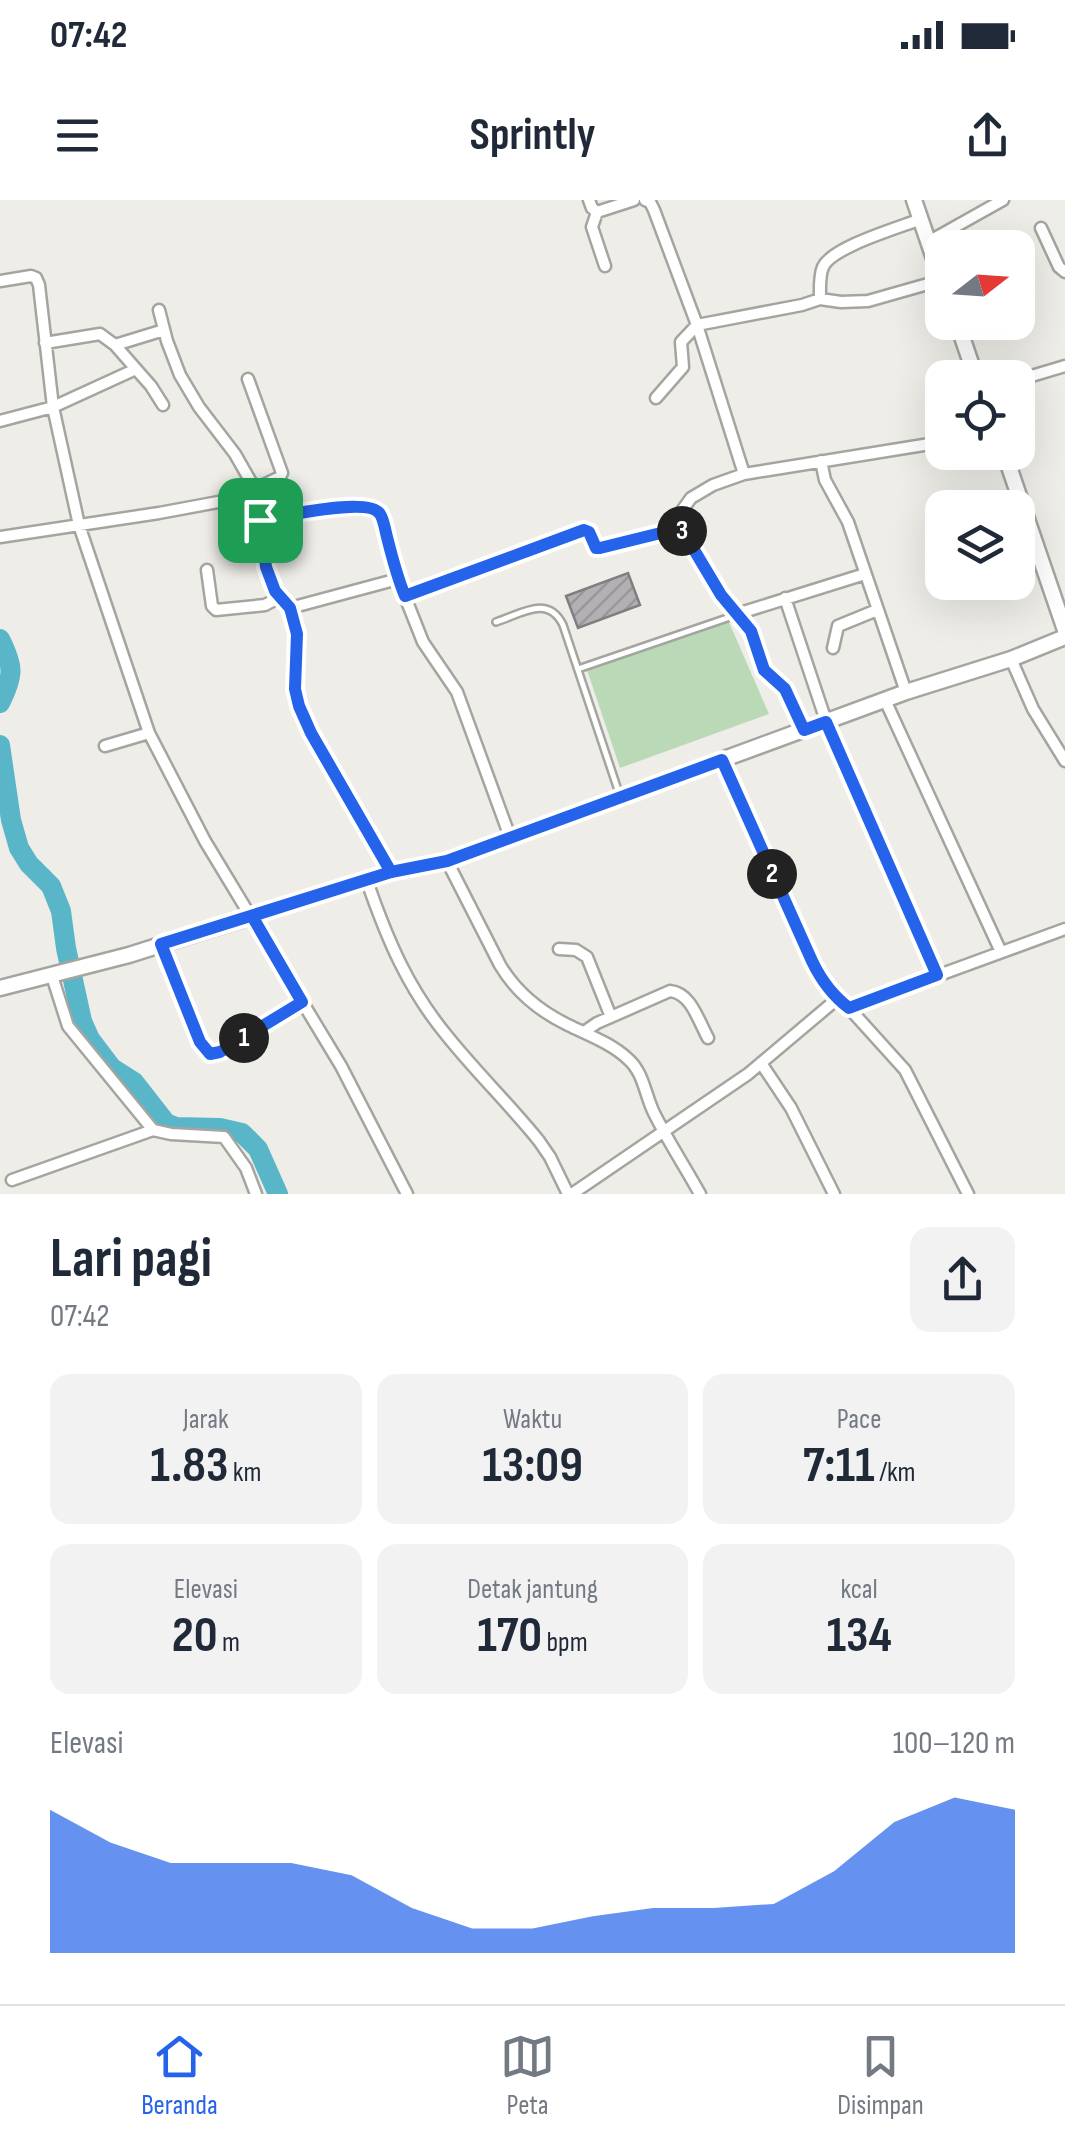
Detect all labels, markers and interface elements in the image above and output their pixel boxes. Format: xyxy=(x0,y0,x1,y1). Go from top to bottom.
text: 07:42 xyxy=(50,13,127,58)
icon: menu xyxy=(50,108,105,163)
text: Sprintly xyxy=(470,108,595,163)
icon: share xyxy=(960,108,1015,163)
north arrow xyxy=(925,230,1035,340)
map controls xyxy=(925,230,1035,600)
button: locate xyxy=(925,360,1035,470)
pin xyxy=(218,478,303,563)
button: layers xyxy=(925,490,1035,600)
icon: arrive xyxy=(233,493,288,548)
pin: 3 xyxy=(657,506,707,556)
text: 3 xyxy=(676,514,688,547)
pin: 2 xyxy=(747,849,797,899)
text: 2 xyxy=(766,857,778,890)
pin: 1 xyxy=(219,1013,269,1063)
text: 1 xyxy=(239,1021,249,1054)
text: Lari pagi xyxy=(50,1226,212,1293)
button: share xyxy=(910,1227,1015,1332)
text: 07:42 xyxy=(50,1297,110,1336)
text: Jarak xyxy=(183,1403,229,1436)
text: Waktu xyxy=(503,1403,562,1436)
text: Pace xyxy=(837,1403,881,1436)
text: 1.83 xyxy=(150,1436,228,1496)
text: 13:09 xyxy=(482,1436,583,1496)
text: 7:11 xyxy=(803,1436,875,1496)
text: km xyxy=(228,1456,261,1489)
text: /km xyxy=(875,1456,916,1489)
text: Elevasi xyxy=(174,1573,238,1606)
text: Detak jantung xyxy=(467,1573,598,1606)
text: kcal xyxy=(841,1573,878,1606)
text: 20 xyxy=(172,1606,217,1666)
text: 170 xyxy=(477,1606,542,1666)
text: 134 xyxy=(827,1606,892,1666)
text: m xyxy=(217,1626,240,1659)
text: bpm xyxy=(542,1626,588,1659)
text: Elevasi xyxy=(50,1724,123,1763)
text: 100–120 m xyxy=(893,1724,1015,1763)
tab: Beranda xyxy=(141,2029,218,2122)
tab: Peta xyxy=(500,2029,555,2122)
tab: Disimpan xyxy=(837,2029,924,2122)

